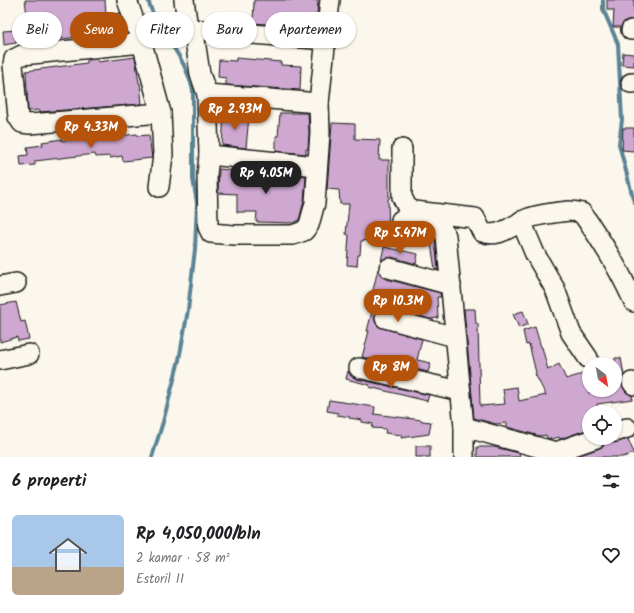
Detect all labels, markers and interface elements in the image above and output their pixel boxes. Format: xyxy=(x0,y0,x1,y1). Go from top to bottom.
chip: Beli xyxy=(12,12,62,48)
chip: Sewa xyxy=(70,12,128,48)
chip: Filter xyxy=(136,12,194,48)
chip: Baru xyxy=(202,12,257,48)
chip: Apartemen xyxy=(265,12,356,48)
pin: Rp 2.93M xyxy=(194,97,276,131)
text: Rp 2.93M xyxy=(208,99,262,120)
pin: Rp 4.33M xyxy=(50,115,132,149)
text: Rp 4.33M xyxy=(64,117,118,138)
pin: Rp 4.05M xyxy=(225,161,307,195)
text: Rp 4.05M xyxy=(239,163,293,184)
pin: Rp 5.47M xyxy=(359,221,441,255)
text: Rp 5.47M xyxy=(374,223,426,244)
pin: Rp 10.3M xyxy=(357,289,439,323)
text: Rp 10.3M xyxy=(373,291,423,312)
pin: Rp 8M xyxy=(363,355,419,389)
text: Rp 8M xyxy=(372,357,410,378)
north arrow xyxy=(582,357,622,397)
map controls xyxy=(582,357,622,445)
button: locate xyxy=(582,405,622,445)
text: 6 properti xyxy=(12,468,87,495)
icon: filters xyxy=(600,470,622,492)
text: Rp 4,050,000/bln xyxy=(136,521,261,548)
icon: home xyxy=(44,531,92,579)
icon: heart xyxy=(600,544,622,566)
text: 2 kamar · 58 m² xyxy=(136,548,230,569)
text: Estoril II xyxy=(136,569,184,590)

